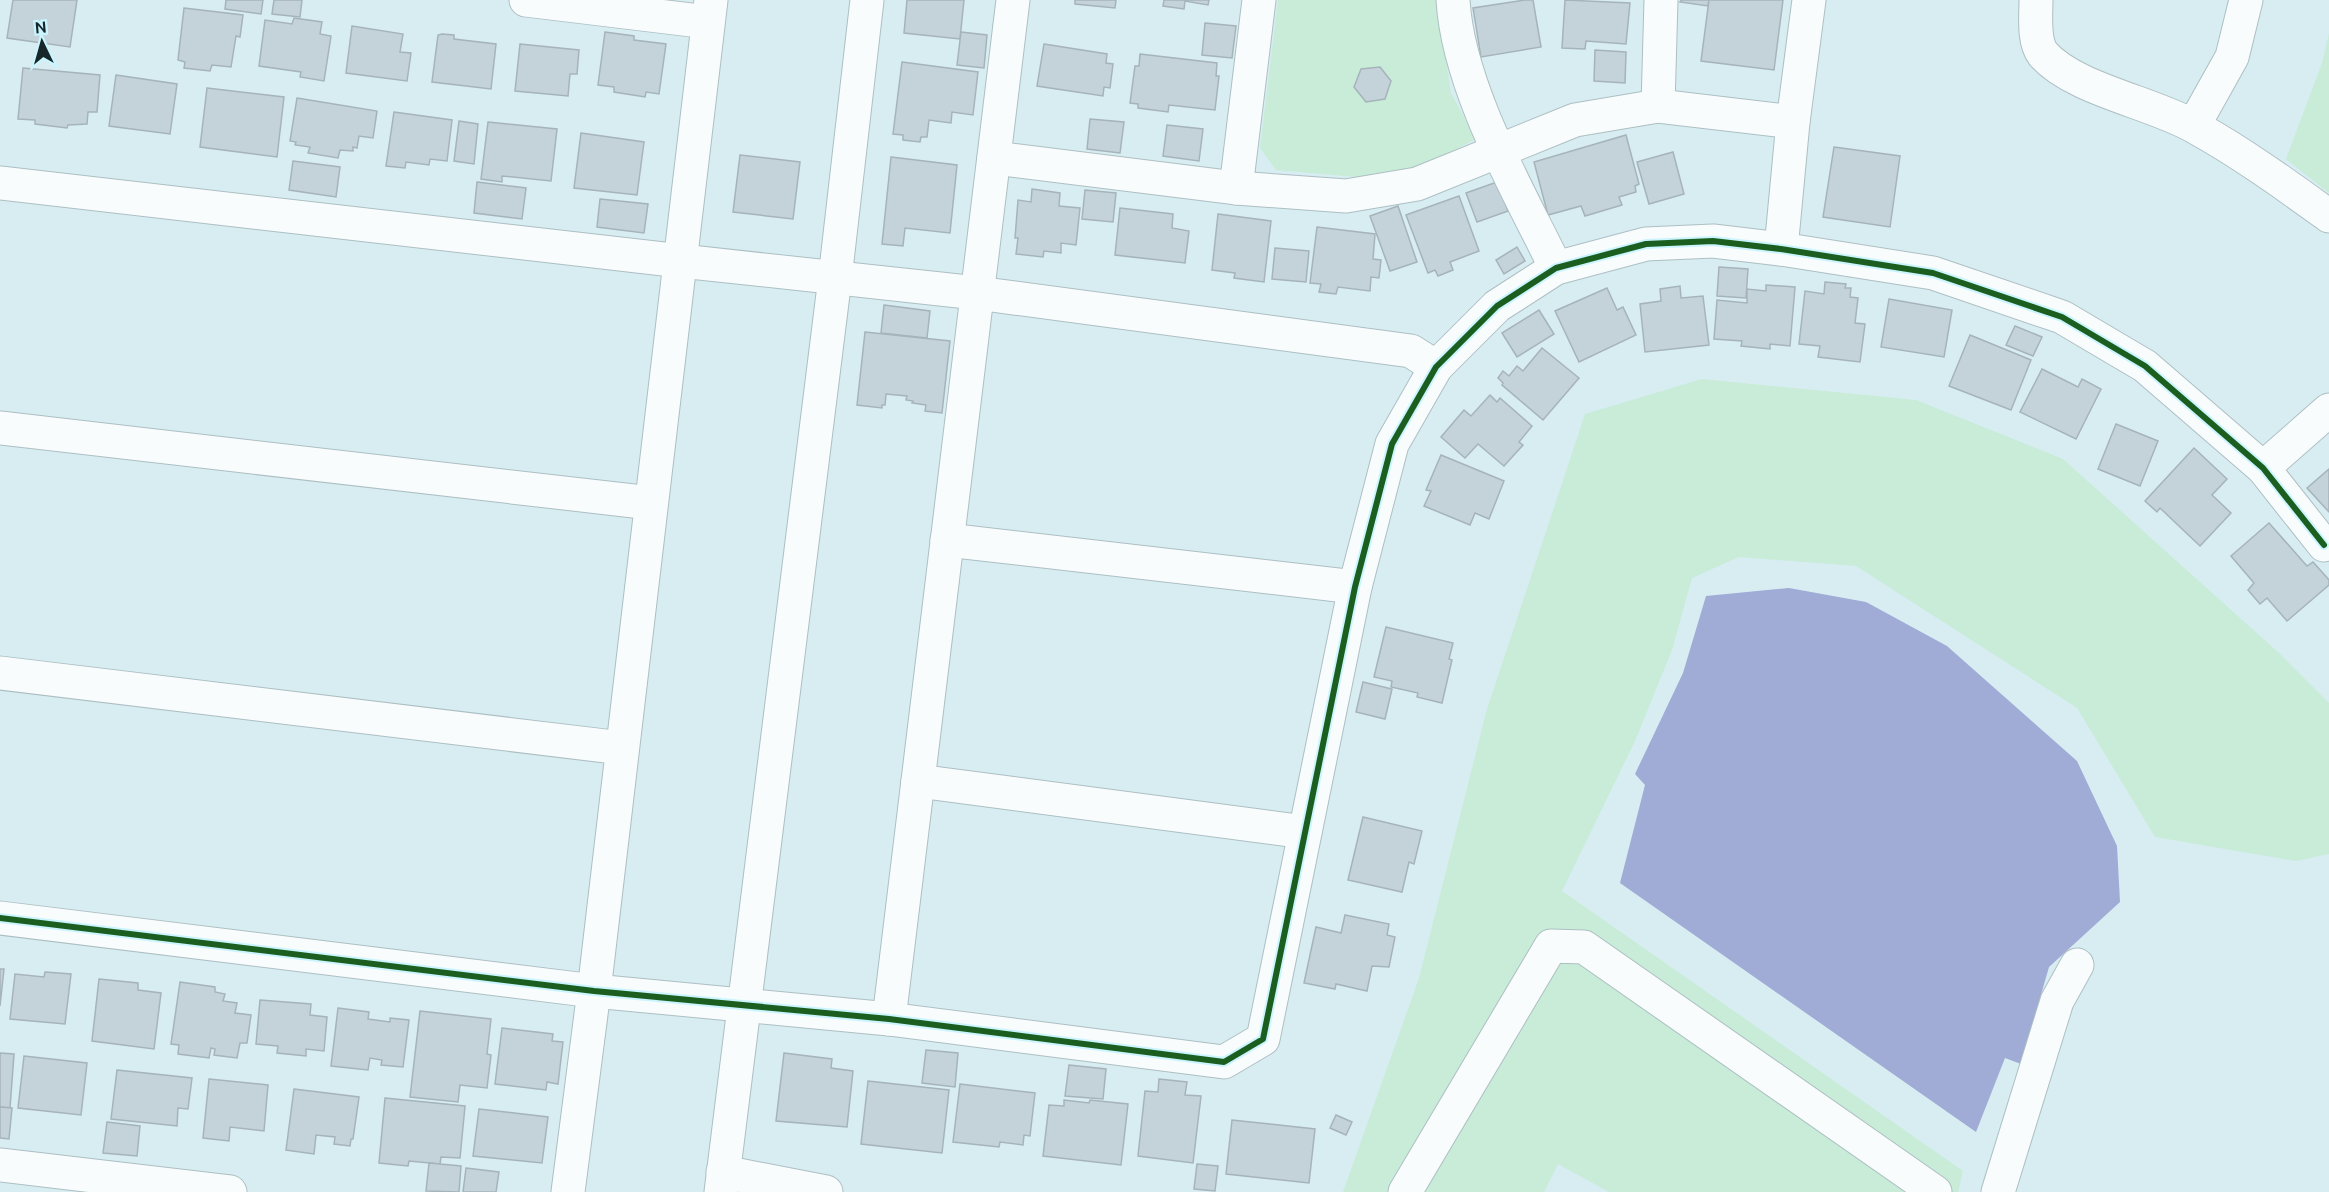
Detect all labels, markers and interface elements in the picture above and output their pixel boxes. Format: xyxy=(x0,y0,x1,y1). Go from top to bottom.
north arrow xyxy=(12,12,72,72)
text: N xyxy=(34,18,47,37)

